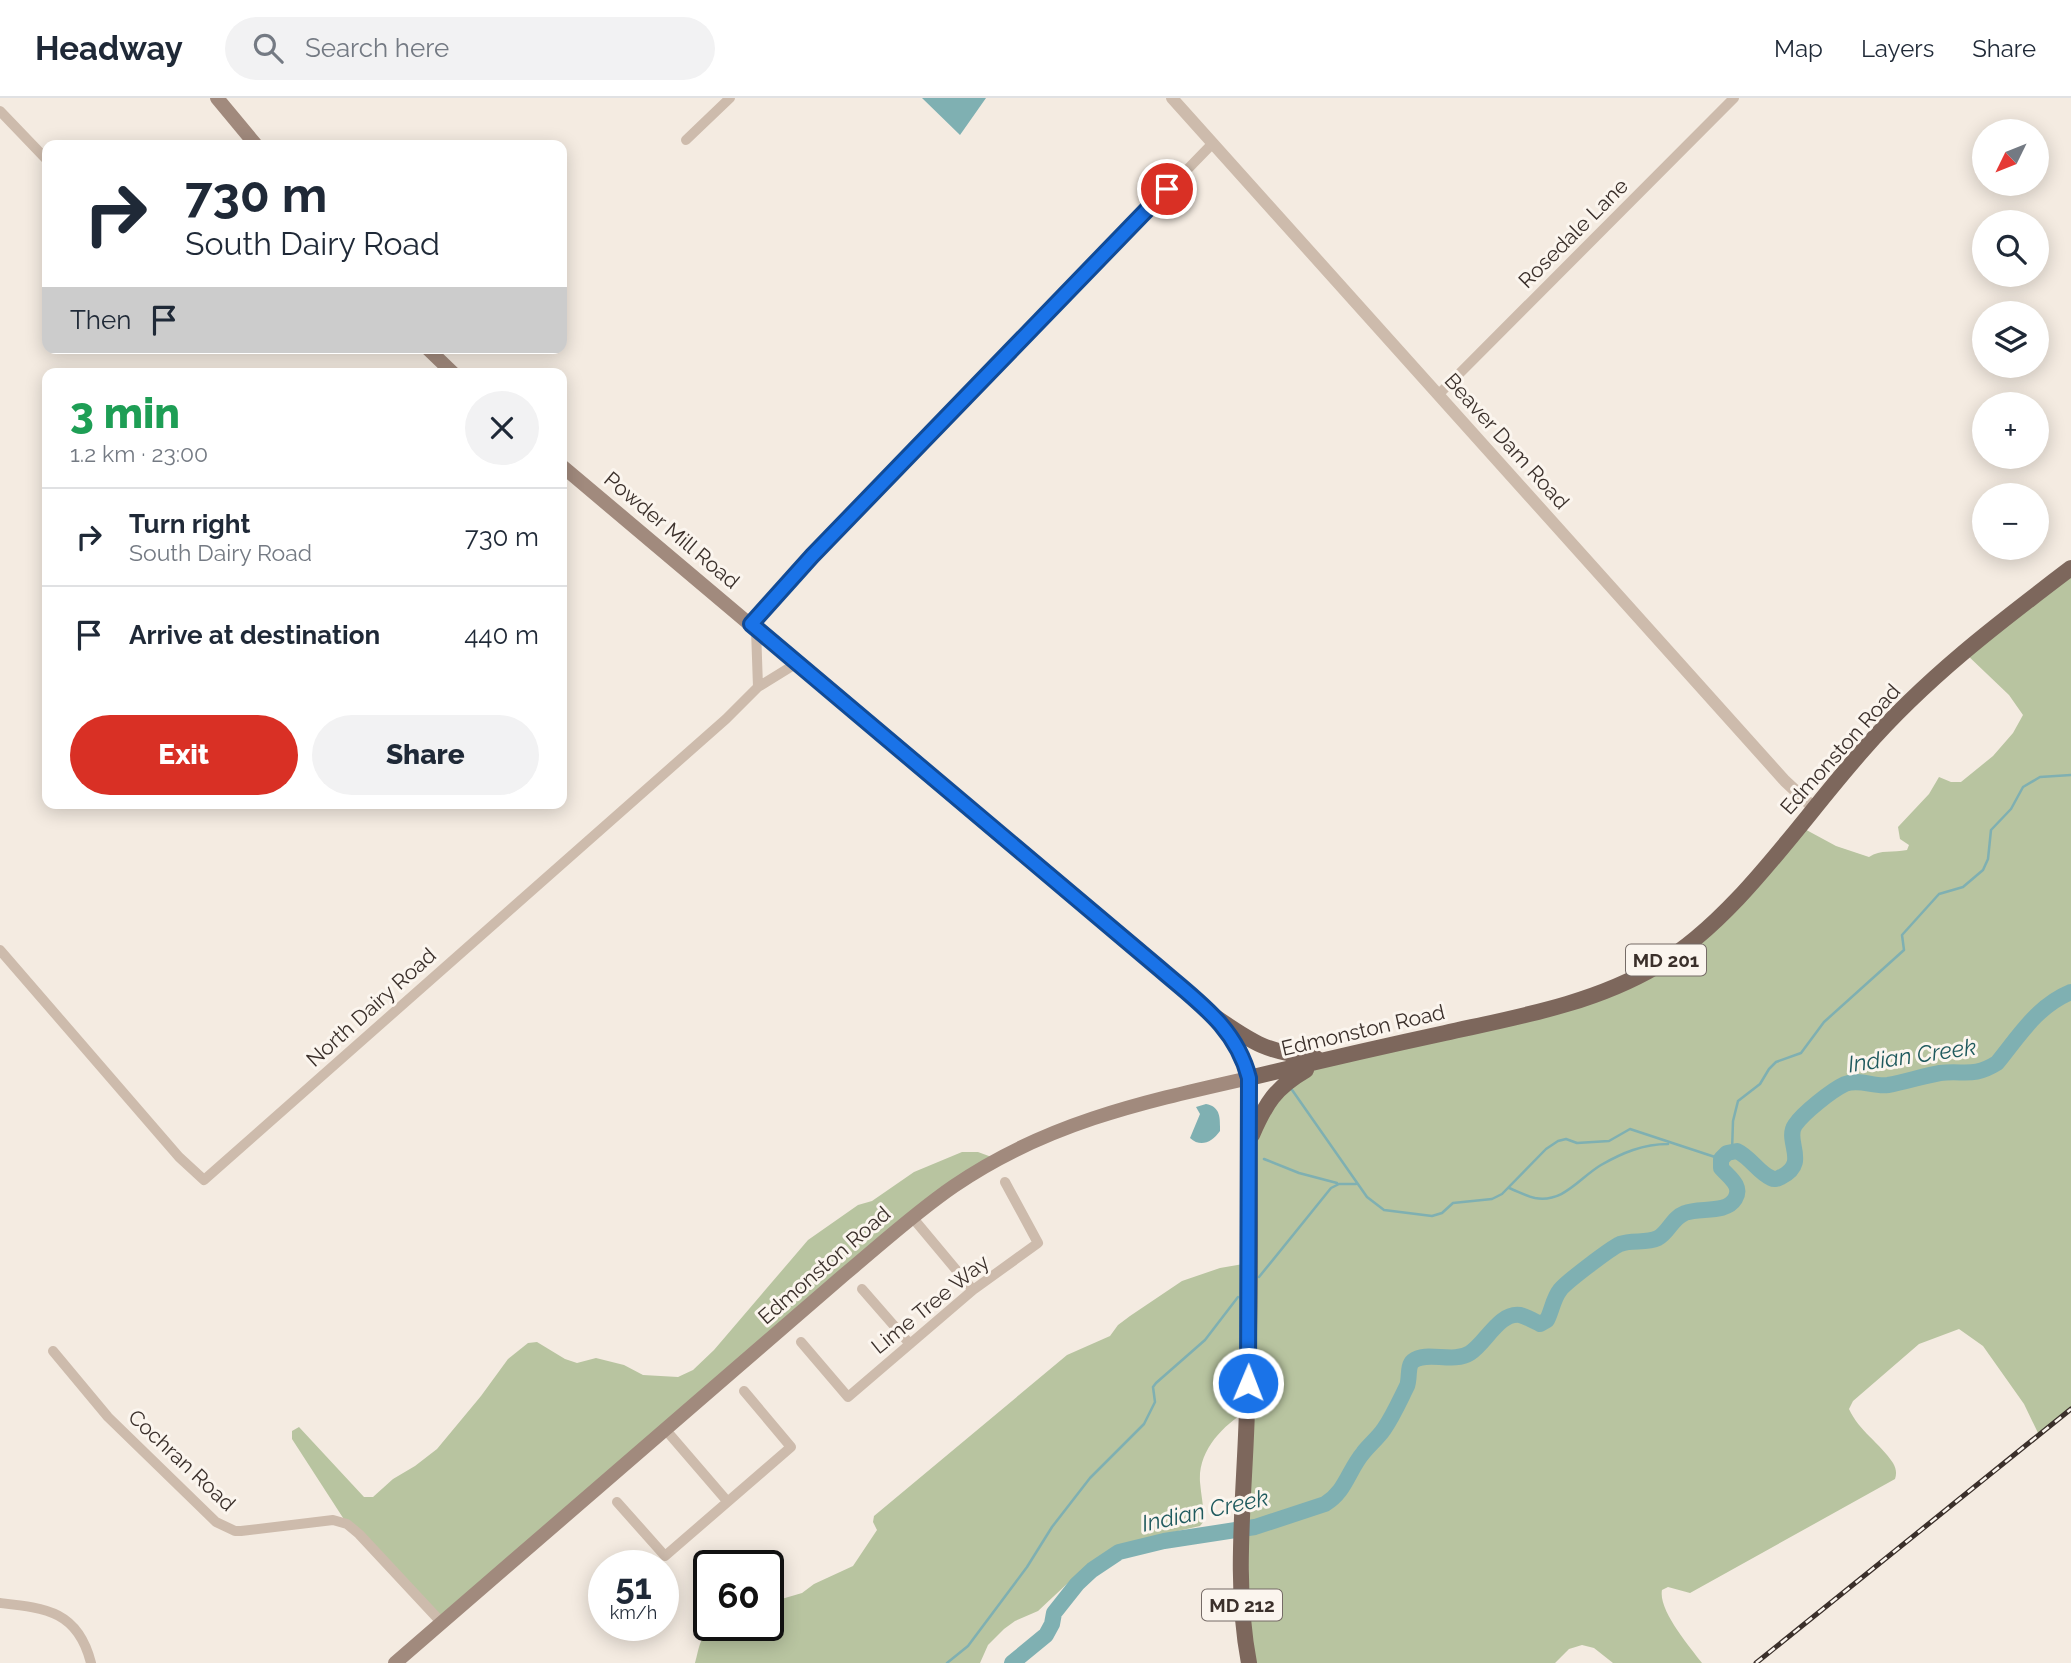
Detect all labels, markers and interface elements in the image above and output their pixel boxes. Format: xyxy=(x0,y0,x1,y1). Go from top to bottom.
search box xyxy=(225,17,715,80)
text: Headway xyxy=(35,29,183,68)
icon: search xyxy=(249,29,287,67)
text: Search here xyxy=(305,33,449,63)
text: Map xyxy=(1774,34,1823,63)
text: Layers xyxy=(1861,34,1934,63)
text: Share xyxy=(1972,34,2036,63)
north arrow xyxy=(1972,119,2049,196)
map controls xyxy=(1972,119,2049,560)
pin xyxy=(1137,159,1197,219)
text: 730 m xyxy=(185,166,327,223)
icon: right xyxy=(70,168,161,259)
icon: arrive xyxy=(1148,170,1186,208)
street label: Rosedale Lane xyxy=(1513,173,1633,293)
button: search xyxy=(1972,210,2049,287)
text: South Dairy Road xyxy=(185,225,440,262)
icon: arrive xyxy=(145,301,183,339)
button: layers xyxy=(1972,301,2049,378)
text: Then xyxy=(70,305,131,335)
street label: Beaver Dam Road xyxy=(1439,368,1575,514)
text: 3 min xyxy=(70,389,180,438)
button: close xyxy=(465,391,539,465)
button: + xyxy=(1972,392,2049,469)
text: 1.2 km · 23:00 xyxy=(70,440,208,467)
street label: Powder Mill Road xyxy=(599,466,745,594)
button: − xyxy=(1972,483,2049,560)
text: Turn right xyxy=(129,509,250,539)
icon: right xyxy=(70,518,108,556)
text: 730 m xyxy=(465,522,539,552)
text: South Dairy Road xyxy=(129,539,312,566)
icon: arrive xyxy=(70,616,108,654)
text: Arrive at destination xyxy=(129,620,380,650)
text: 440 m xyxy=(464,620,539,650)
street label: Edmonston Road xyxy=(1775,679,1905,819)
button: Exit xyxy=(70,715,298,795)
button: Share xyxy=(312,715,539,795)
street label: North Dairy Road xyxy=(301,942,441,1072)
road number: MD 201 xyxy=(1626,944,1706,975)
street label: Edmonston Road xyxy=(1279,999,1447,1061)
water label: Indian Creek xyxy=(1846,1033,1978,1077)
street label: Edmonston Road xyxy=(753,1201,895,1329)
street label: Lime Tree Way xyxy=(866,1249,994,1359)
position arrow xyxy=(1211,1346,1285,1420)
street label: Cochran Road xyxy=(123,1404,241,1516)
water label: Indian Creek xyxy=(1139,1483,1271,1537)
speed limit sign: 60 xyxy=(693,1550,784,1641)
text: 51 xyxy=(615,1566,652,1607)
road number: MD 212 xyxy=(1202,1590,1282,1620)
text: km/h xyxy=(610,1602,657,1623)

